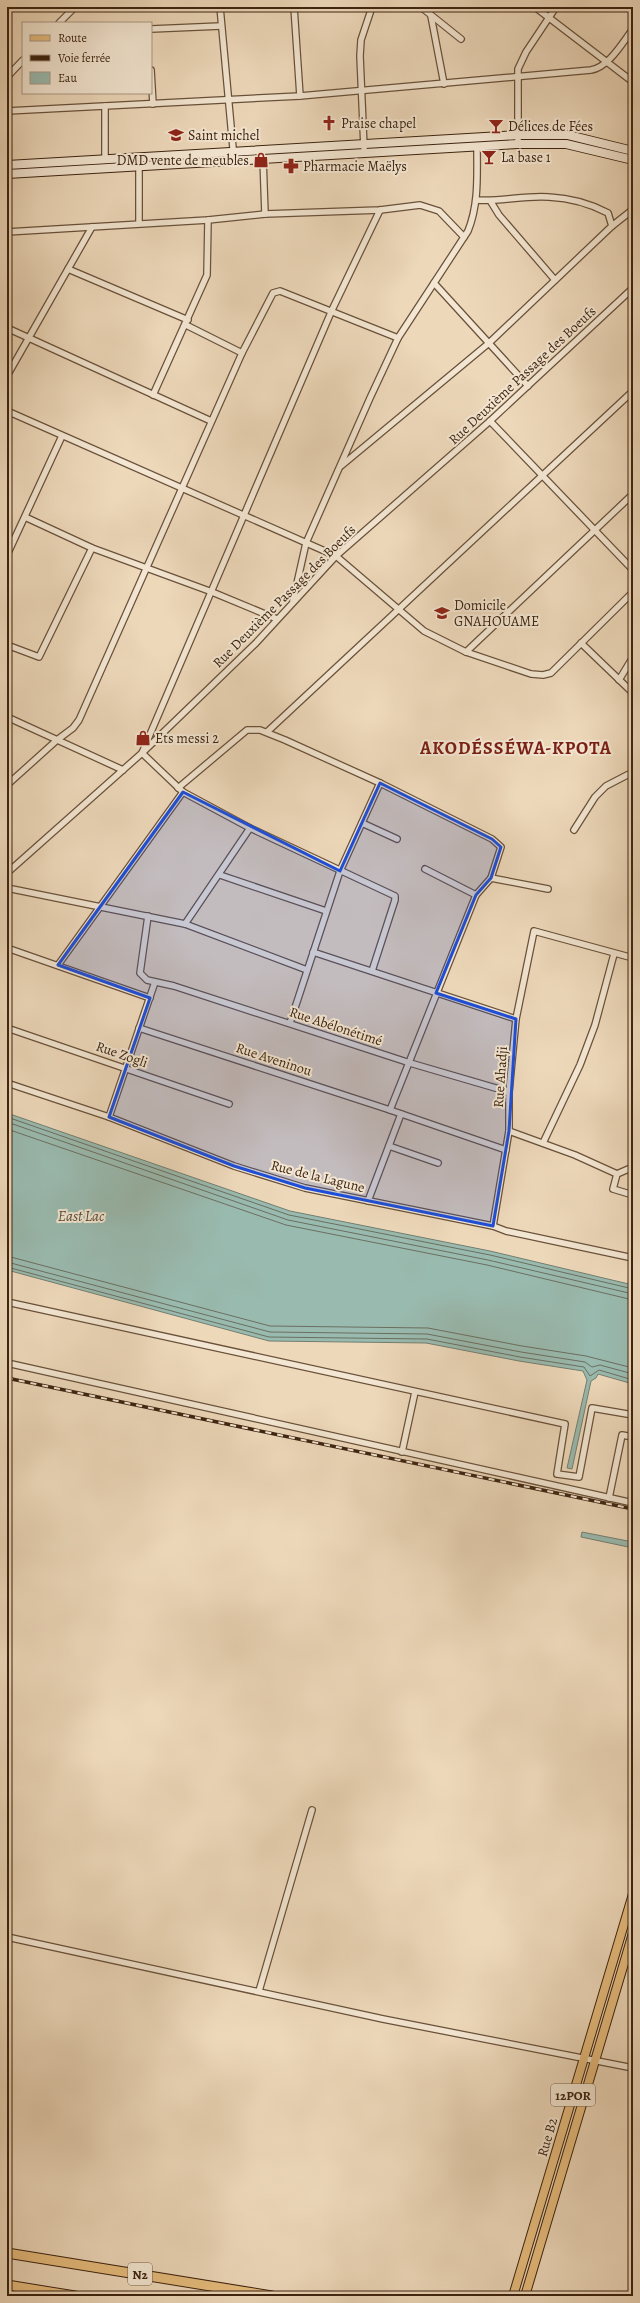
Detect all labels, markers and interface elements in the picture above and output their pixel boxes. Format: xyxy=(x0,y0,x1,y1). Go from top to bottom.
legend xyxy=(22,22,152,94)
text: Route xyxy=(58,30,87,46)
text: Voie ferrée xyxy=(57,50,110,66)
text: Eau xyxy=(58,70,77,86)
church icon: Praise chapel xyxy=(320,114,338,132)
place label: Praise chapel xyxy=(341,114,417,133)
bar icon: Délices de Fées xyxy=(487,117,505,135)
place label: Délices de Fées xyxy=(508,117,593,136)
school or university icon: Saint michel xyxy=(167,126,185,144)
place label: Saint michel xyxy=(188,126,260,145)
bar icon: La base 1 xyxy=(480,148,498,166)
place label: La base 1 xyxy=(501,148,551,167)
place label: DMD vente de meubles xyxy=(117,151,249,170)
shop icon: DMD vente de meubles xyxy=(252,151,270,169)
pharmacy icon: Pharmacie Maëlys xyxy=(282,157,300,175)
place label: Pharmacie Maëlys xyxy=(303,157,407,176)
street label: Rue Deuxième Passage des Boeufs xyxy=(444,302,600,449)
street label: Rue Deuxième Passage des Boeufs xyxy=(209,521,360,672)
place label: Domicile GNAHOUAME xyxy=(454,596,539,631)
school or university icon: Domicile GNAHOUAME xyxy=(433,604,451,622)
shop icon: Ets messi 2 xyxy=(134,729,152,747)
place label: Ets messi 2 xyxy=(155,729,219,748)
district label: AKODÉSSÉWA-KPOTA xyxy=(419,736,612,760)
street label: Rue Abélonétimé xyxy=(287,1002,385,1050)
street label: Rue Zogli xyxy=(93,1037,150,1072)
street label: Rue Aveninou xyxy=(233,1038,315,1081)
street label: Rue Ahadji xyxy=(489,1046,512,1108)
street label: Rue de la Lagune xyxy=(269,1156,367,1197)
water label: East Lac xyxy=(58,1206,105,1226)
road number: 12POR xyxy=(551,2084,595,2106)
street label: Rue B2 xyxy=(533,2115,562,2159)
road number: N2 xyxy=(128,2263,152,2285)

